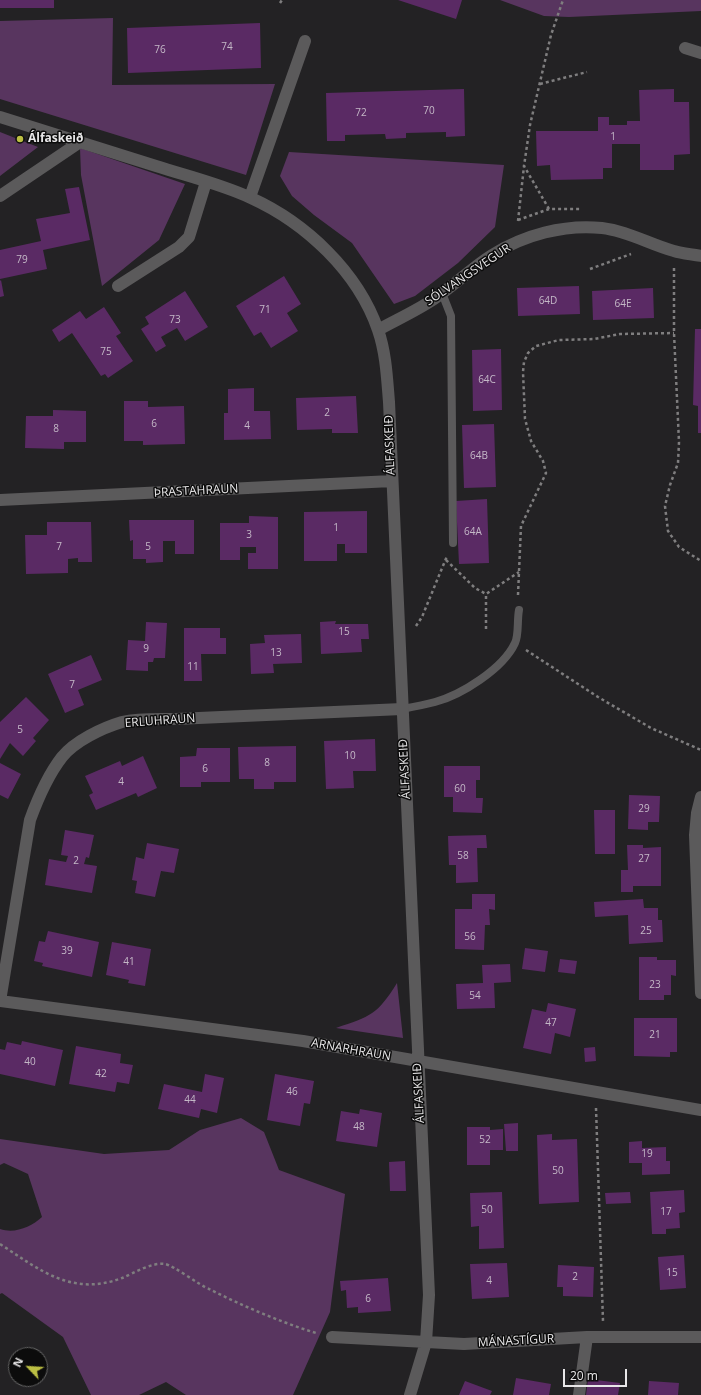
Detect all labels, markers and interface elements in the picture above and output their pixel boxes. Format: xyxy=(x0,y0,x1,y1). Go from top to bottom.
house number: 74 xyxy=(221,41,233,53)
house number: 76 xyxy=(154,44,166,56)
house number: 70 xyxy=(423,105,435,117)
house number: 72 xyxy=(355,107,367,119)
house number: 1 xyxy=(610,131,616,143)
place label: Álfaskeið xyxy=(28,132,83,146)
marker: Álfaskeið xyxy=(15,134,25,144)
street label: SÓLVANGSVEGUR xyxy=(423,241,513,309)
house number: 79 xyxy=(16,254,28,266)
house number: 64D xyxy=(539,295,557,307)
house number: 64E xyxy=(615,298,631,310)
house number: 71 xyxy=(259,304,271,316)
house number: 73 xyxy=(169,314,181,326)
house number: 75 xyxy=(100,346,112,358)
house number: 64C xyxy=(478,374,496,386)
house number: 2 xyxy=(324,407,330,419)
street label: ÁLFASKEIÐ xyxy=(382,415,398,475)
house number: 6 xyxy=(151,418,157,430)
house number: 4 xyxy=(244,420,250,432)
house number: 8 xyxy=(53,423,59,435)
house number: 64B xyxy=(470,450,488,462)
street label: ÞRASTAHRAUN xyxy=(153,482,239,500)
house number: 1 xyxy=(333,522,339,534)
house number: 64A xyxy=(464,526,482,538)
house number: 3 xyxy=(246,529,252,541)
house number: 7 xyxy=(56,541,62,553)
house number: 5 xyxy=(145,541,151,553)
house number: 15 xyxy=(338,626,350,638)
house number: 9 xyxy=(143,643,149,655)
house number: 13 xyxy=(270,647,282,659)
house number: 11 xyxy=(187,661,199,673)
house number: 7 xyxy=(69,679,75,691)
street label: ERLUHRAUN xyxy=(124,711,196,731)
house number: 5 xyxy=(17,724,23,736)
street label: ÁLFASKEIÐ xyxy=(396,739,414,799)
house number: 10 xyxy=(344,750,356,762)
house number: 8 xyxy=(264,757,270,769)
house number: 6 xyxy=(202,763,208,775)
house number: 4 xyxy=(118,776,124,788)
house number: 60 xyxy=(454,783,466,795)
house number: 29 xyxy=(638,803,650,815)
house number: 58 xyxy=(457,850,469,862)
house number: 27 xyxy=(638,853,650,865)
house number: 2 xyxy=(73,855,79,867)
house number: 25 xyxy=(640,925,652,937)
house number: 56 xyxy=(464,931,476,943)
house number: 39 xyxy=(61,945,73,957)
house number: 41 xyxy=(123,956,135,968)
house number: 23 xyxy=(649,979,661,991)
house number: 54 xyxy=(469,990,481,1002)
house number: 47 xyxy=(545,1017,557,1029)
house number: 21 xyxy=(649,1029,661,1041)
street label: ARNARHRAUN xyxy=(310,1036,392,1064)
house number: 40 xyxy=(24,1056,36,1068)
street label: ÁLFASKEIÐ xyxy=(410,1063,428,1123)
house number: 42 xyxy=(95,1068,107,1080)
house number: 46 xyxy=(286,1086,298,1098)
house number: 44 xyxy=(184,1094,196,1106)
house number: 48 xyxy=(353,1121,365,1133)
house number: 52 xyxy=(479,1134,491,1146)
house number: 19 xyxy=(641,1148,653,1160)
house number: 50 xyxy=(552,1165,564,1177)
house number: 50 xyxy=(481,1204,493,1216)
house number: 17 xyxy=(660,1206,672,1218)
house number: 15 xyxy=(666,1267,678,1279)
house number: 2 xyxy=(572,1271,578,1283)
house number: 4 xyxy=(486,1275,492,1287)
house number: 6 xyxy=(365,1293,371,1305)
street label: MÁNASTÍGUR xyxy=(477,1332,555,1350)
north arrow xyxy=(8,1347,48,1387)
text: N xyxy=(9,1355,26,1369)
scale bar xyxy=(565,1361,629,1387)
text: 20 m xyxy=(570,1367,598,1384)

